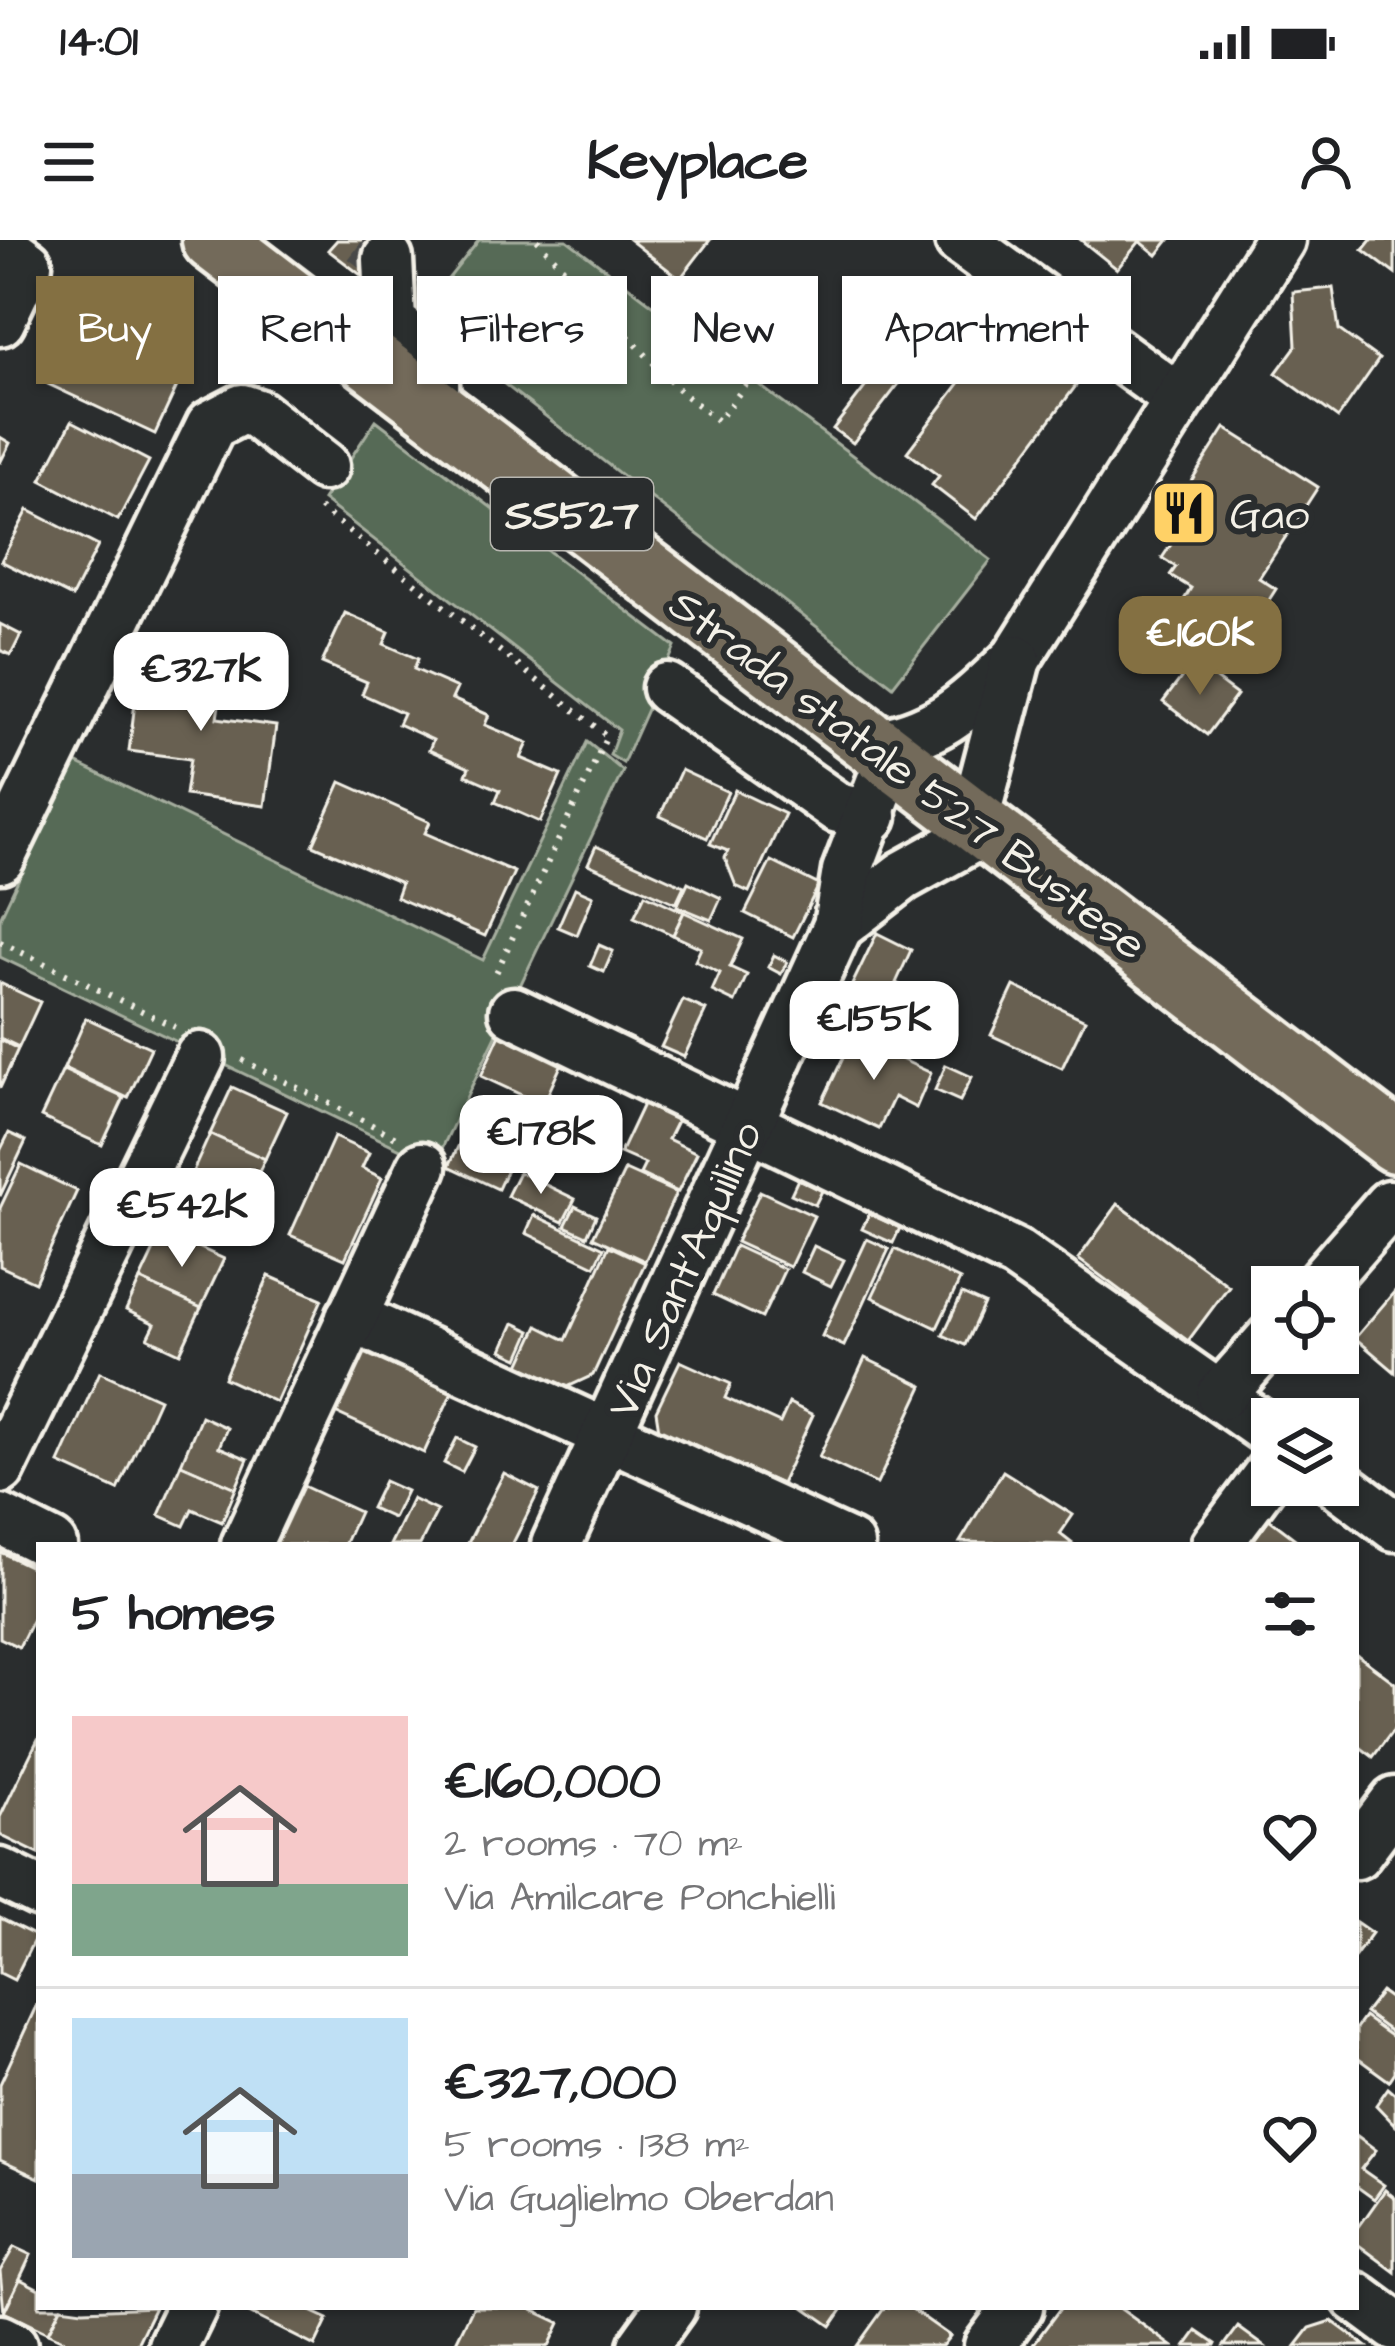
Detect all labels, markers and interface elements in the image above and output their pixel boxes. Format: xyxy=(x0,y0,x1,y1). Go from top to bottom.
text: 14:01 xyxy=(60,11,138,73)
text: Keyplace xyxy=(587,125,808,200)
icon: menu xyxy=(36,129,102,195)
icon: person xyxy=(1293,129,1359,195)
chip: Buy xyxy=(36,276,194,384)
chip: Rent xyxy=(218,276,393,384)
chip: Filters xyxy=(417,276,627,384)
chip: New xyxy=(651,276,818,384)
chip: Apartment xyxy=(842,276,1131,384)
road number: SS527 xyxy=(491,478,653,550)
restaurant icon: Gao xyxy=(1149,478,1219,548)
place label: Gao xyxy=(1230,485,1309,547)
street label: Strada statale 527 Bustese xyxy=(656,575,1159,976)
pin: €160K xyxy=(1116,596,1284,698)
text: €160K xyxy=(1146,608,1254,662)
pin: €327K xyxy=(117,632,285,734)
text: €327K xyxy=(141,644,261,698)
pin: €155K xyxy=(790,981,958,1083)
text: €155K xyxy=(817,993,931,1047)
pin: €178K xyxy=(457,1095,625,1197)
text: €178K xyxy=(487,1107,595,1161)
street label: Via Sant'Aquilino xyxy=(593,1112,779,1429)
pin: €542K xyxy=(98,1168,266,1270)
text: €542K xyxy=(116,1180,248,1234)
map controls xyxy=(1251,1266,1359,1506)
button: locate xyxy=(1251,1266,1359,1374)
button: layers xyxy=(1251,1398,1359,1506)
text: 5 homes xyxy=(72,1579,275,1650)
icon: filters xyxy=(1257,1581,1323,1647)
text: €160,000 xyxy=(444,1747,661,1818)
icon: home xyxy=(168,1764,312,1908)
icon: heart xyxy=(1257,1803,1323,1869)
text: 2 rooms · 70 m² xyxy=(444,1818,743,1872)
text: Via Amilcare Ponchielli xyxy=(444,1872,835,1926)
text: €327,000 xyxy=(444,2048,677,2119)
icon: home xyxy=(168,2066,312,2210)
icon: heart xyxy=(1257,2105,1323,2171)
text: 5 rooms · 138 m² xyxy=(444,2119,750,2173)
text: Via Guglielmo Oberdan xyxy=(444,2173,834,2227)

